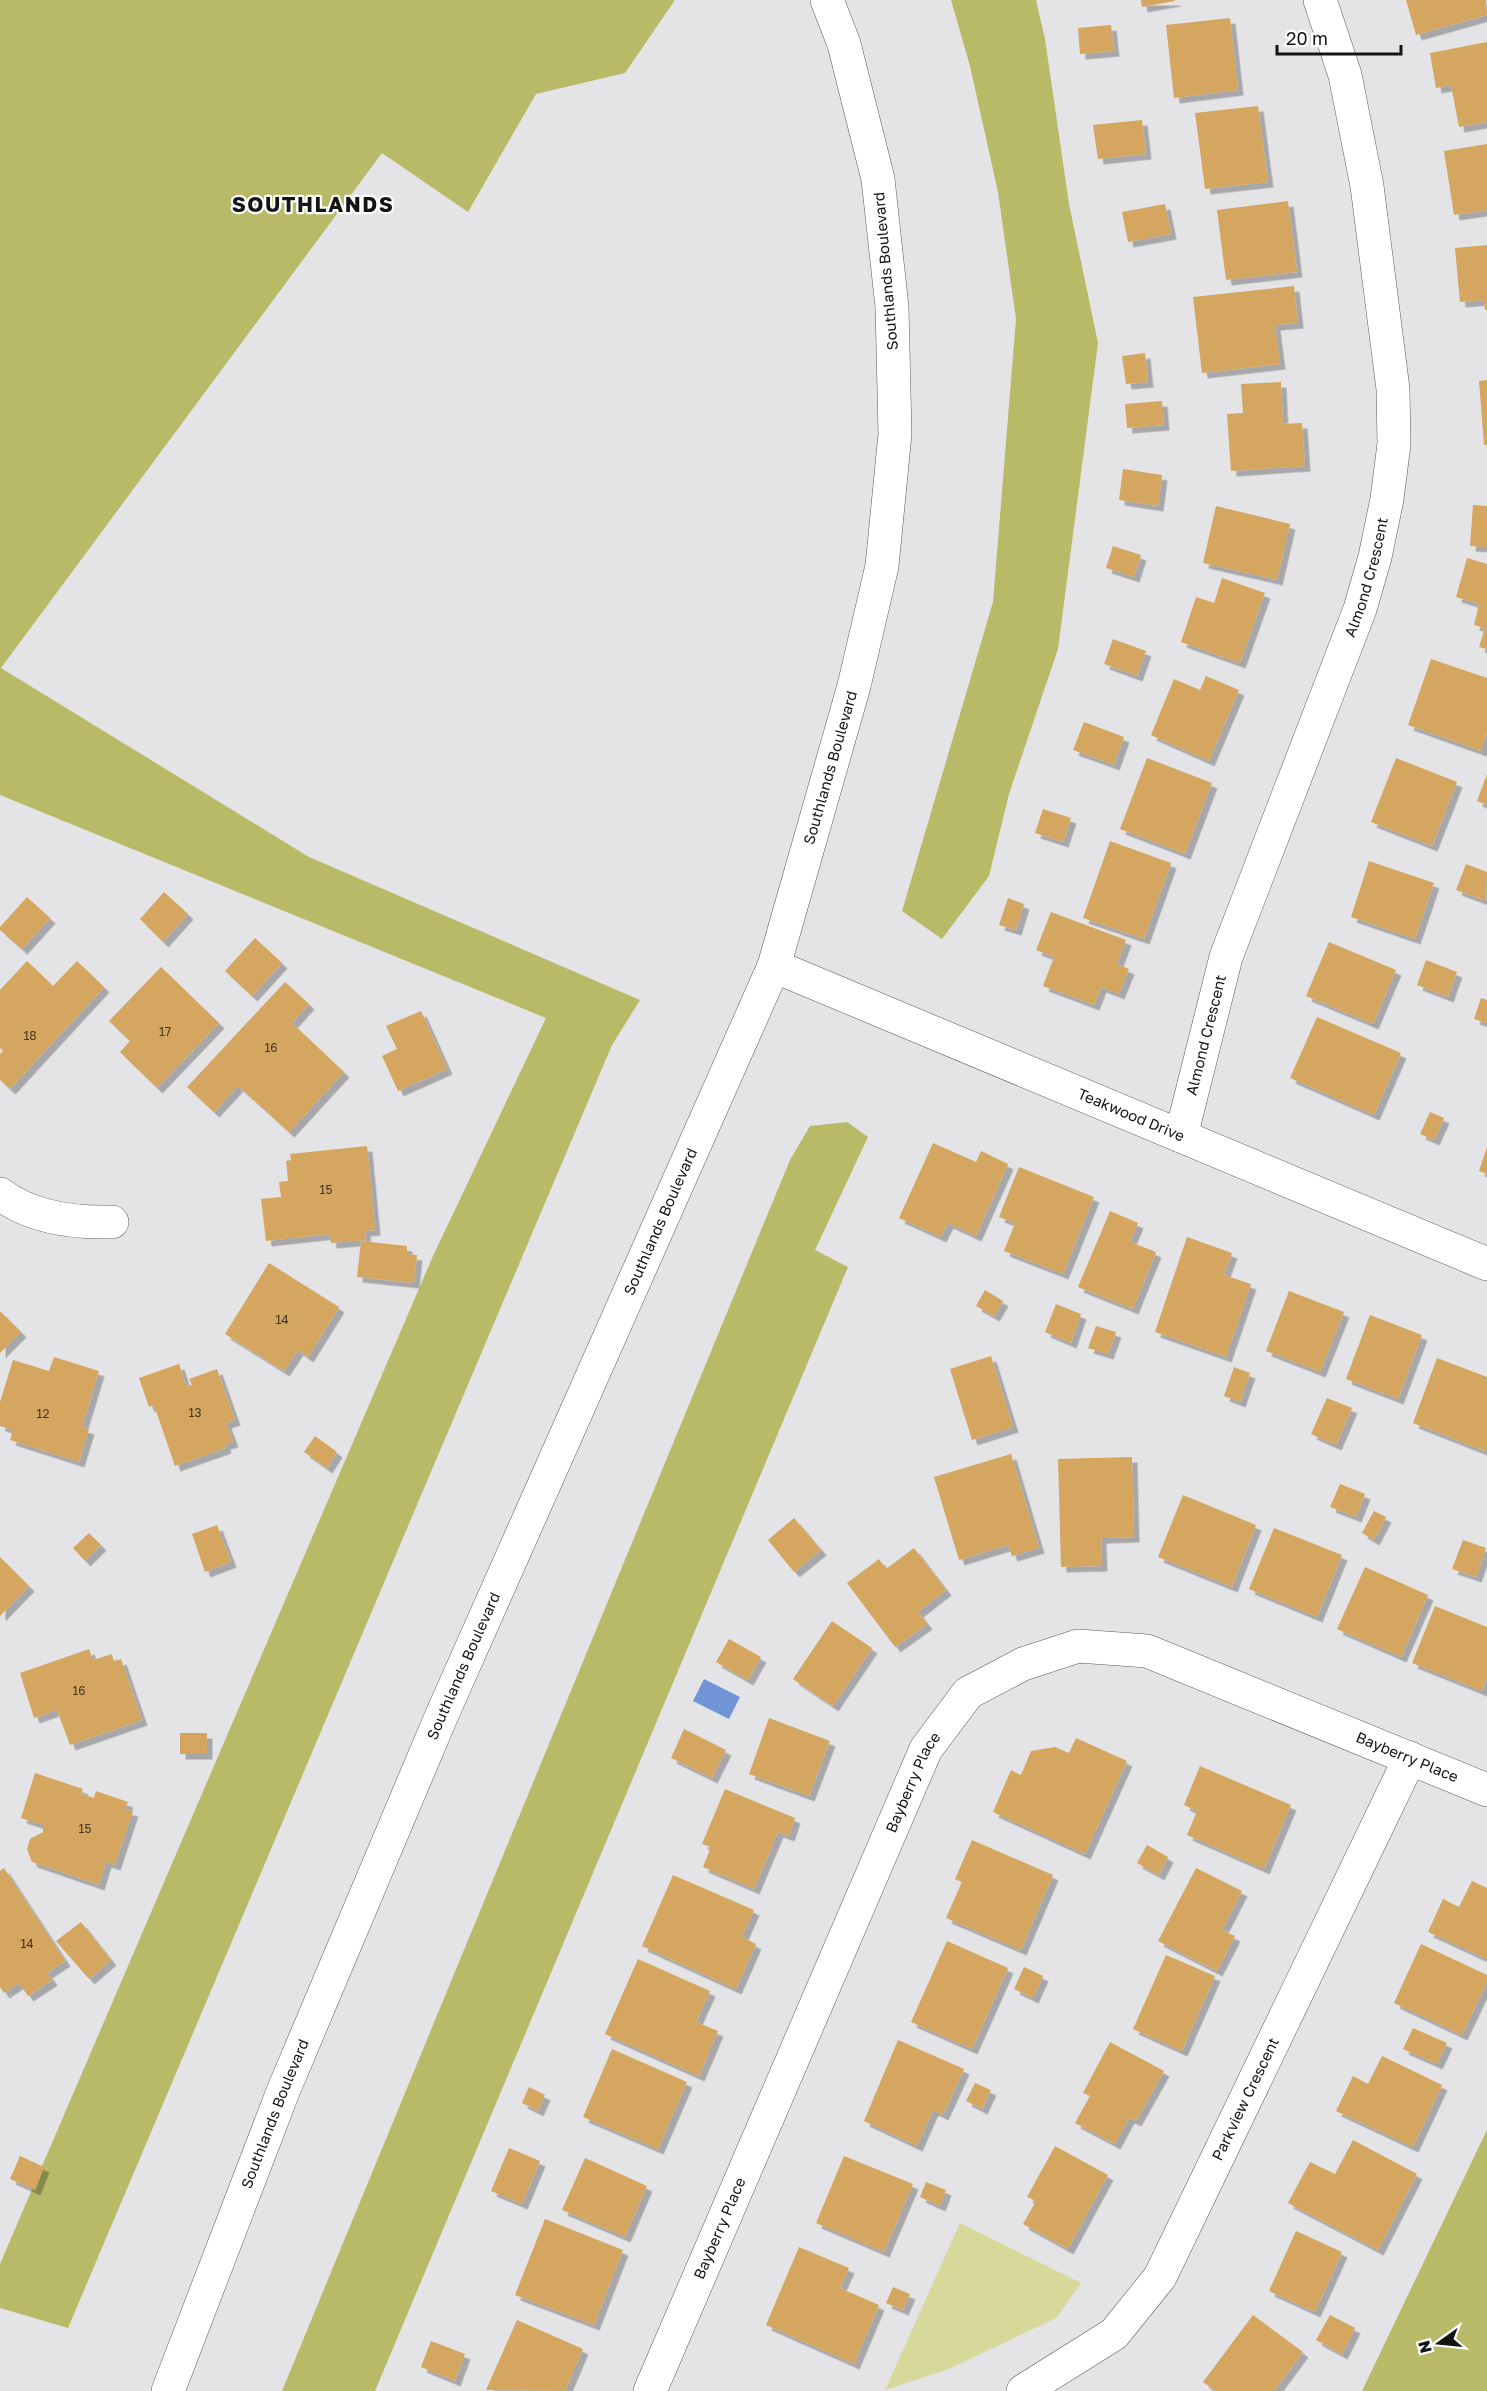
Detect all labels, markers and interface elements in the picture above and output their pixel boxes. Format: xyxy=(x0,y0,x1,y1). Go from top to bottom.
scale bar xyxy=(1277,18,1402,56)
text: 20 m xyxy=(1286,27,1328,49)
district label: SOUTHLANDS xyxy=(232,191,394,217)
street label: Southlands Boulevard xyxy=(869,191,901,351)
street label: Almond Crescent xyxy=(1340,516,1391,639)
street label: Southlands Boulevard xyxy=(799,689,860,846)
street label: Almond Crescent xyxy=(1182,973,1229,1097)
house number: 17 xyxy=(159,1024,171,1039)
house number: 18 xyxy=(23,1028,37,1043)
house number: 16 xyxy=(264,1040,278,1055)
street label: Teakwood Drive xyxy=(1075,1084,1188,1145)
street label: Southlands Boulevard xyxy=(619,1145,700,1298)
house number: 15 xyxy=(320,1182,332,1197)
house number: 14 xyxy=(275,1312,289,1327)
house number: 13 xyxy=(189,1405,201,1420)
house number: 12 xyxy=(37,1406,49,1421)
street label: Southlands Boulevard xyxy=(423,1589,503,1742)
house number: 16 xyxy=(72,1683,86,1698)
street label: Bayberry Place xyxy=(1354,1727,1462,1785)
street label: Bayberry Place xyxy=(881,1728,944,1835)
house number: 15 xyxy=(79,1821,91,1836)
house number: 14 xyxy=(20,1936,34,1951)
street label: Parkview Crescent xyxy=(1208,2034,1282,2163)
street label: Southlands Boulevard xyxy=(237,2036,312,2191)
street label: Bayberry Place xyxy=(689,2174,749,2282)
north arrow xyxy=(1409,2313,1469,2373)
text: N xyxy=(1413,2338,1436,2355)

